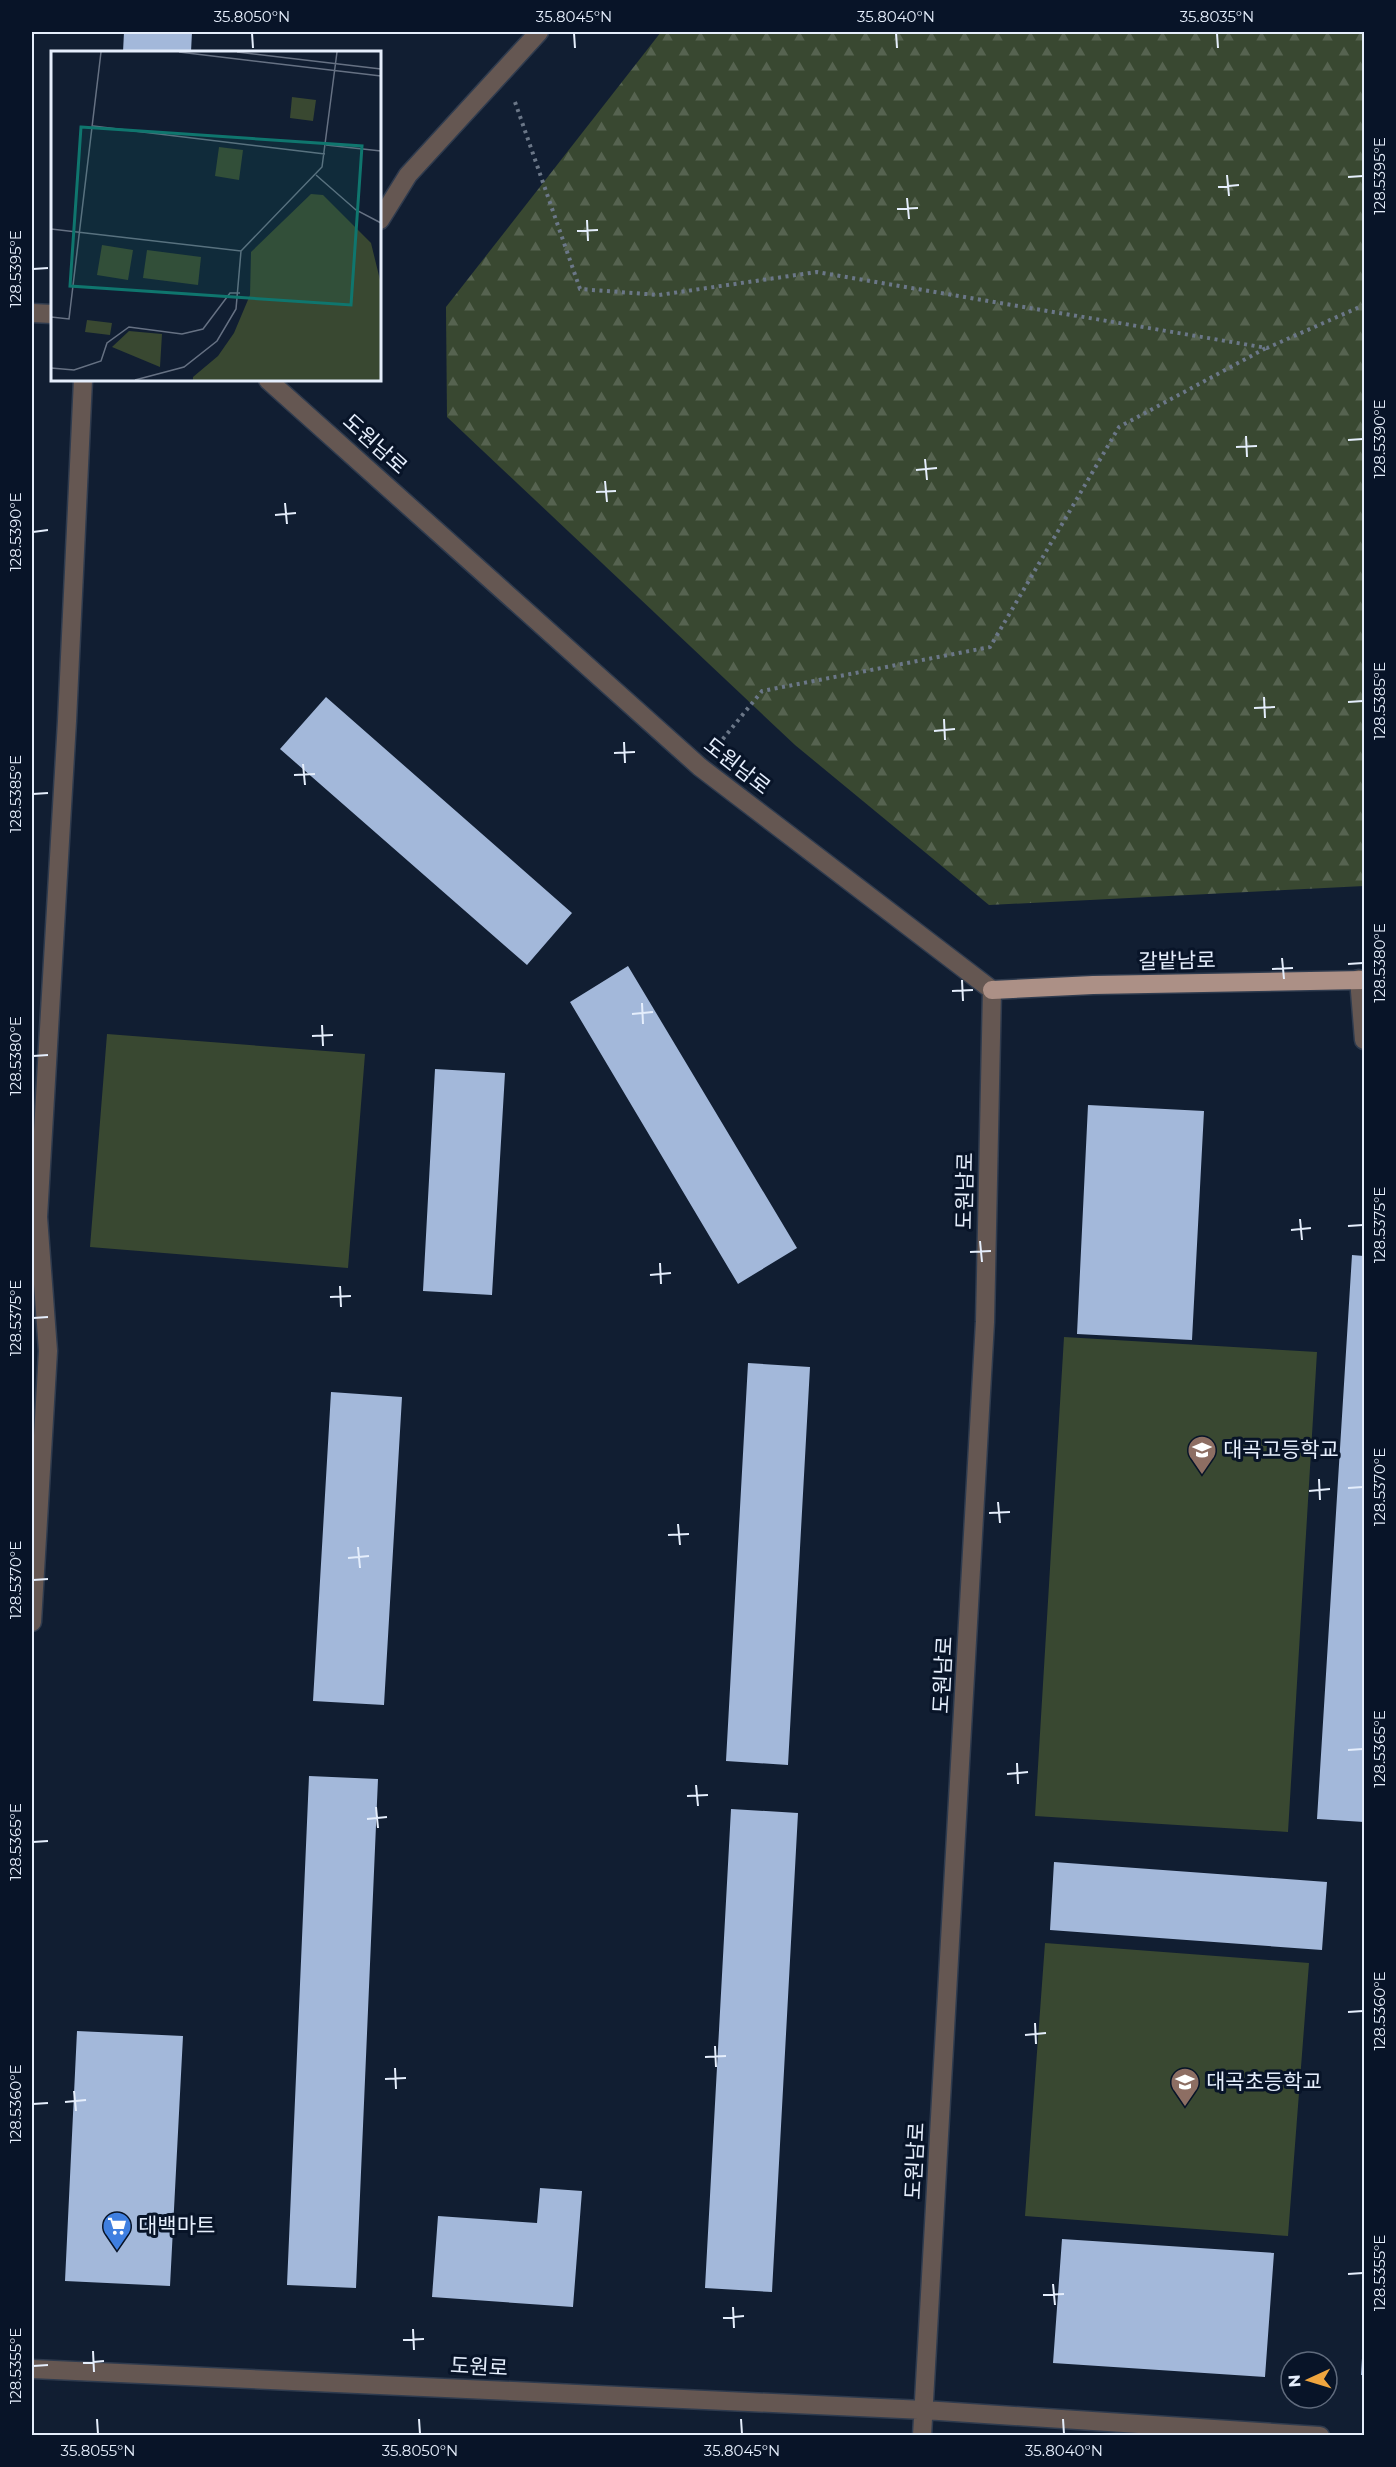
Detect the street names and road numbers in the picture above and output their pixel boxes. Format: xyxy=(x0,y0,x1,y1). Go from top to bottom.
street label: 도원남로 xyxy=(338,408,412,479)
street label: 도원남로 xyxy=(699,732,775,799)
street label: 갈밭남로 xyxy=(1138,947,1216,974)
street label: 도원남로 xyxy=(951,1152,978,1230)
street label: 도원남로 xyxy=(928,1636,957,1714)
street label: 도원남로 xyxy=(900,2122,929,2200)
street label: 도원로 xyxy=(449,2353,509,2381)

